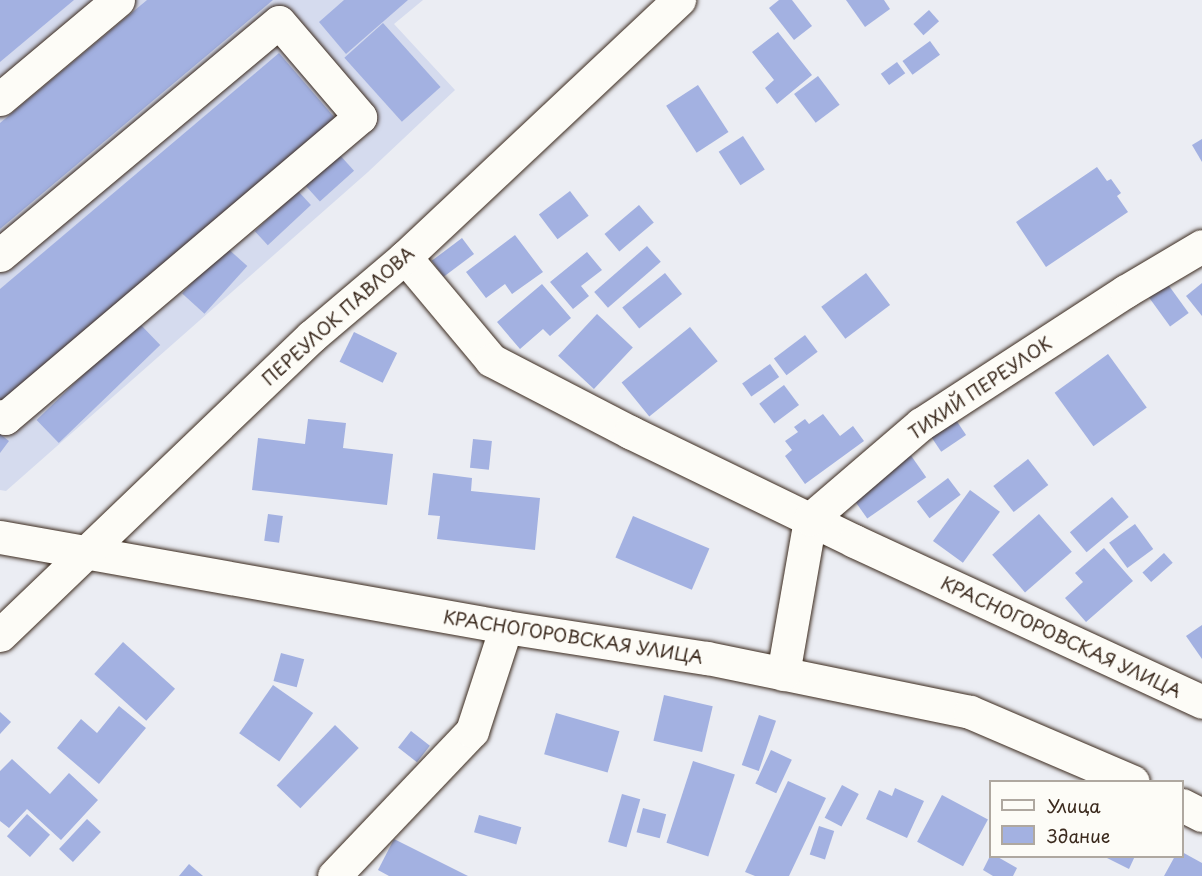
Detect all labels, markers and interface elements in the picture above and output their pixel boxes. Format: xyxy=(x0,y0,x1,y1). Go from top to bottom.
street label: ПЕРЕУЛОК ПАВЛОВА xyxy=(258,242,418,390)
street label: ТИХИЙ ПЕРЕУЛОК xyxy=(904,332,1056,444)
street label: КРАСНОГОРОВСКАЯ УЛИЦА xyxy=(938,572,1184,702)
street label: КРАСНОГОРОВСКАЯ УЛИЦА xyxy=(442,606,704,668)
legend xyxy=(989,780,1184,858)
text: Улица xyxy=(1047,792,1101,819)
text: Здание xyxy=(1047,822,1110,849)

